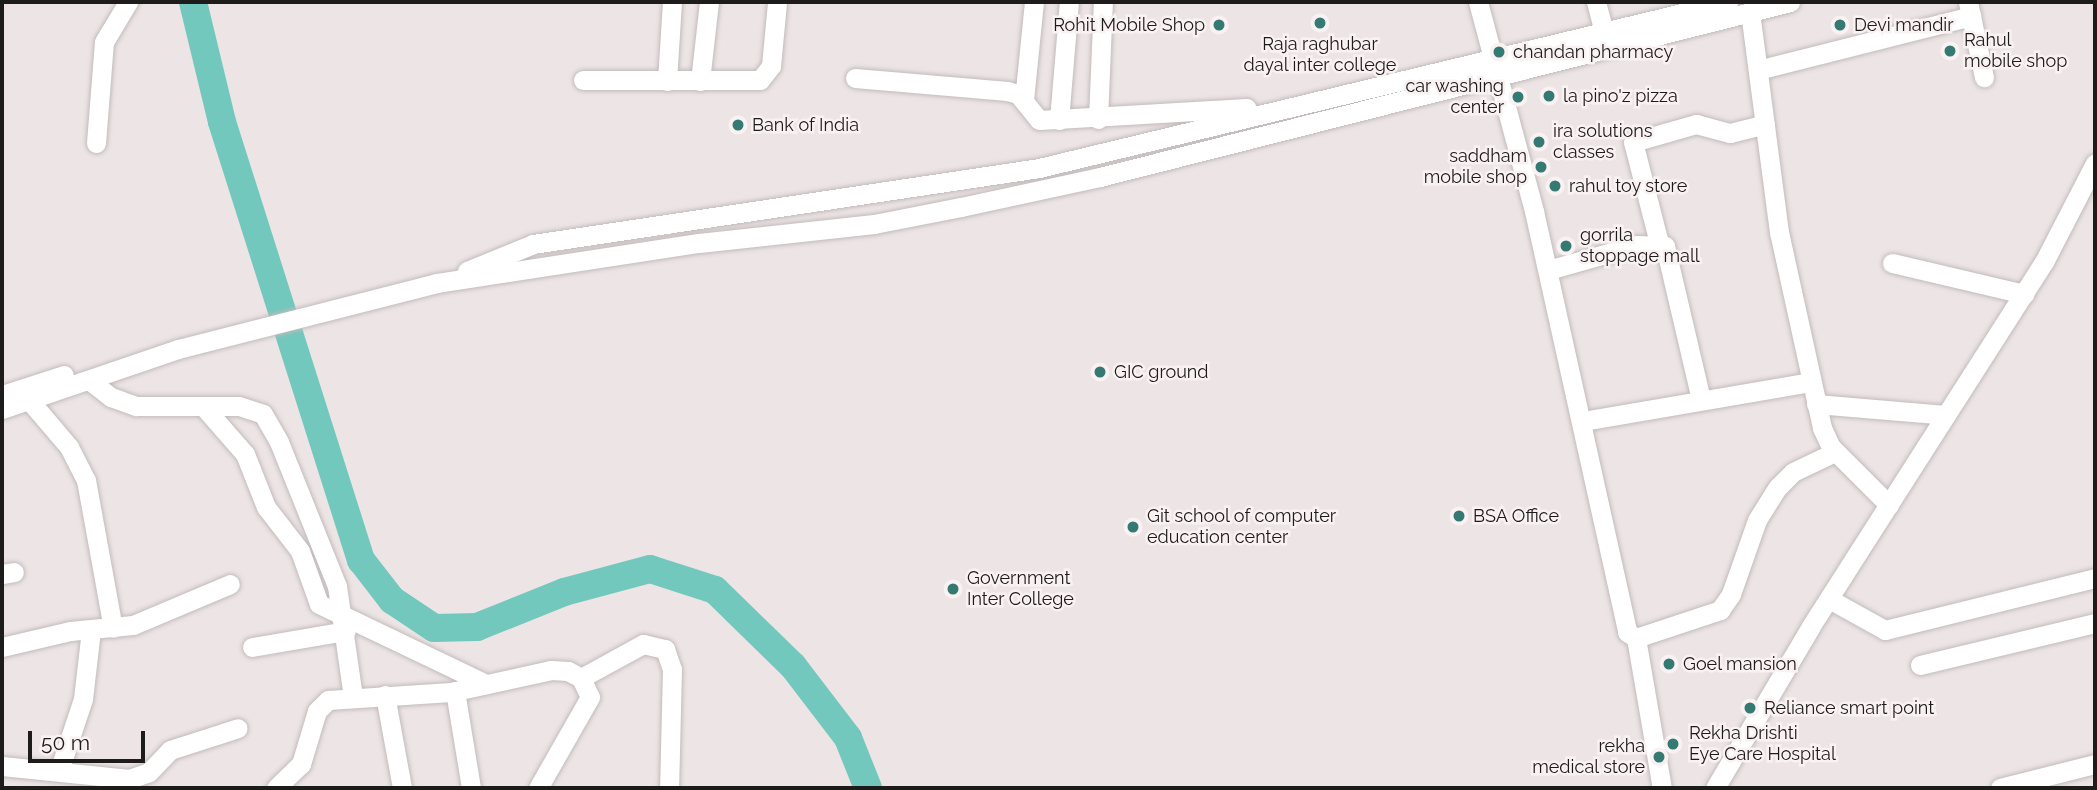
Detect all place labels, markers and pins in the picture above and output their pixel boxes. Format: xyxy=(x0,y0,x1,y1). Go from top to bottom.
place label: Rohit Mobile Shop xyxy=(1053,14,1205,36)
place label: Devi mandir xyxy=(1854,14,1954,36)
marker: Raja raghubar dayal inter college xyxy=(1312,15,1328,31)
marker: Rohit Mobile Shop xyxy=(1211,17,1227,33)
marker: Devi mandir xyxy=(1832,17,1848,33)
place label: Rahul mobile shop xyxy=(1964,30,2067,72)
place label: Raja raghubar dayal inter college xyxy=(1243,34,1397,76)
place label: chandan pharmacy xyxy=(1513,41,1673,63)
marker: Rahul mobile shop xyxy=(1942,43,1958,59)
marker: chandan pharmacy xyxy=(1491,44,1507,60)
place label: car washing center xyxy=(1404,76,1504,119)
place label: la pino'z pizza xyxy=(1563,85,1678,107)
marker: la pino'z pizza xyxy=(1541,88,1557,104)
marker: car washing center xyxy=(1510,89,1526,105)
place label: Bank of India xyxy=(752,114,859,136)
marker: Bank of India xyxy=(730,117,746,133)
place label: ira solutions classes xyxy=(1553,121,1652,164)
marker: ira solutions classes xyxy=(1531,134,1547,150)
place label: saddham mobile shop xyxy=(1424,146,1527,188)
marker: saddham mobile shop xyxy=(1533,159,1549,175)
place label: rahul toy store xyxy=(1569,175,1688,197)
marker: rahul toy store xyxy=(1547,178,1563,194)
place label: gorrila stoppage mall xyxy=(1580,225,1700,268)
marker: gorrila stoppage mall xyxy=(1558,238,1574,254)
place label: GIC ground xyxy=(1114,361,1209,383)
marker: GIC ground xyxy=(1092,364,1108,380)
place label: BSA Office xyxy=(1473,505,1560,527)
place label: Git school of computer education center xyxy=(1147,506,1337,548)
marker: BSA Office xyxy=(1451,508,1467,524)
marker: Git school of computer education center xyxy=(1125,519,1141,535)
place label: Government Inter College xyxy=(967,568,1074,610)
marker: Government Inter College xyxy=(945,581,961,597)
place label: Goel mansion xyxy=(1683,653,1797,675)
marker: Goel mansion xyxy=(1661,656,1677,672)
place label: Reliance smart point xyxy=(1764,697,1934,719)
marker: Reliance smart point xyxy=(1742,700,1758,716)
place label: Rekha Drishti Eye Care Hospital xyxy=(1689,723,1836,766)
marker: Rekha Drishti Eye Care Hospital xyxy=(1663,734,1683,754)
place label: rekha medical store xyxy=(1532,736,1645,778)
marker: rekha medical store xyxy=(1651,749,1667,765)

